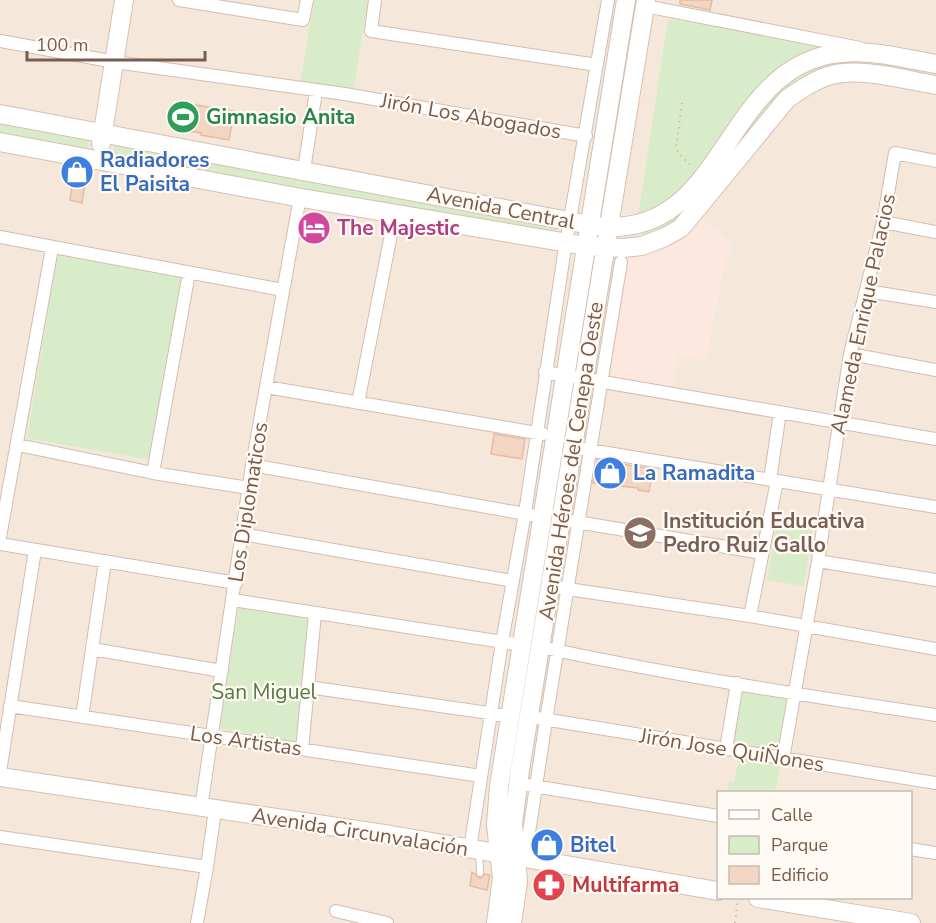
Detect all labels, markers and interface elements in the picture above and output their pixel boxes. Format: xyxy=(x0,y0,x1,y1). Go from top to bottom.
scale bar xyxy=(27,24,206,62)
text: 100 m xyxy=(36,33,88,57)
street label: Jirón Los Abogados xyxy=(377,86,564,146)
sports icon: Gimnasio Anita xyxy=(165,99,201,135)
place label: Gimnasio Anita xyxy=(206,103,355,131)
place label: Radiadores El Paisita xyxy=(100,146,210,198)
shop icon: Radiadores El Paisita xyxy=(59,154,95,190)
street label: Avenida Central xyxy=(424,180,578,236)
street label: Alameda Enrique Palacios xyxy=(824,191,902,437)
hotel icon: The Majestic xyxy=(296,210,332,246)
place label: The Majestic xyxy=(337,214,459,242)
street label: Avenida Héroes del Cenepa Oeste xyxy=(532,300,610,622)
street label: Los Diplomaticos xyxy=(222,420,274,584)
shop icon: La Ramadita xyxy=(592,455,628,491)
place label: La Ramadita xyxy=(633,459,755,487)
place label: Institución Educativa Pedro Ruiz Gallo xyxy=(663,507,865,559)
school or university icon: Institución Educativa Pedro Ruiz Gallo xyxy=(622,515,658,551)
park label: San Miguel xyxy=(211,678,318,706)
street label: Los Artistas xyxy=(188,719,304,763)
street label: Jirón Jose QuiÑones xyxy=(637,721,826,778)
legend xyxy=(717,791,912,899)
street label: Avenida Circunvalación xyxy=(250,801,470,863)
text: Calle xyxy=(771,803,813,827)
shop icon: Bitel xyxy=(529,827,565,863)
place label: Bitel xyxy=(570,831,616,859)
text: Parque xyxy=(771,833,828,857)
text: Edificio xyxy=(771,863,829,887)
pharmacy icon: Multifarma xyxy=(531,867,567,903)
place label: Multifarma xyxy=(572,871,679,899)

